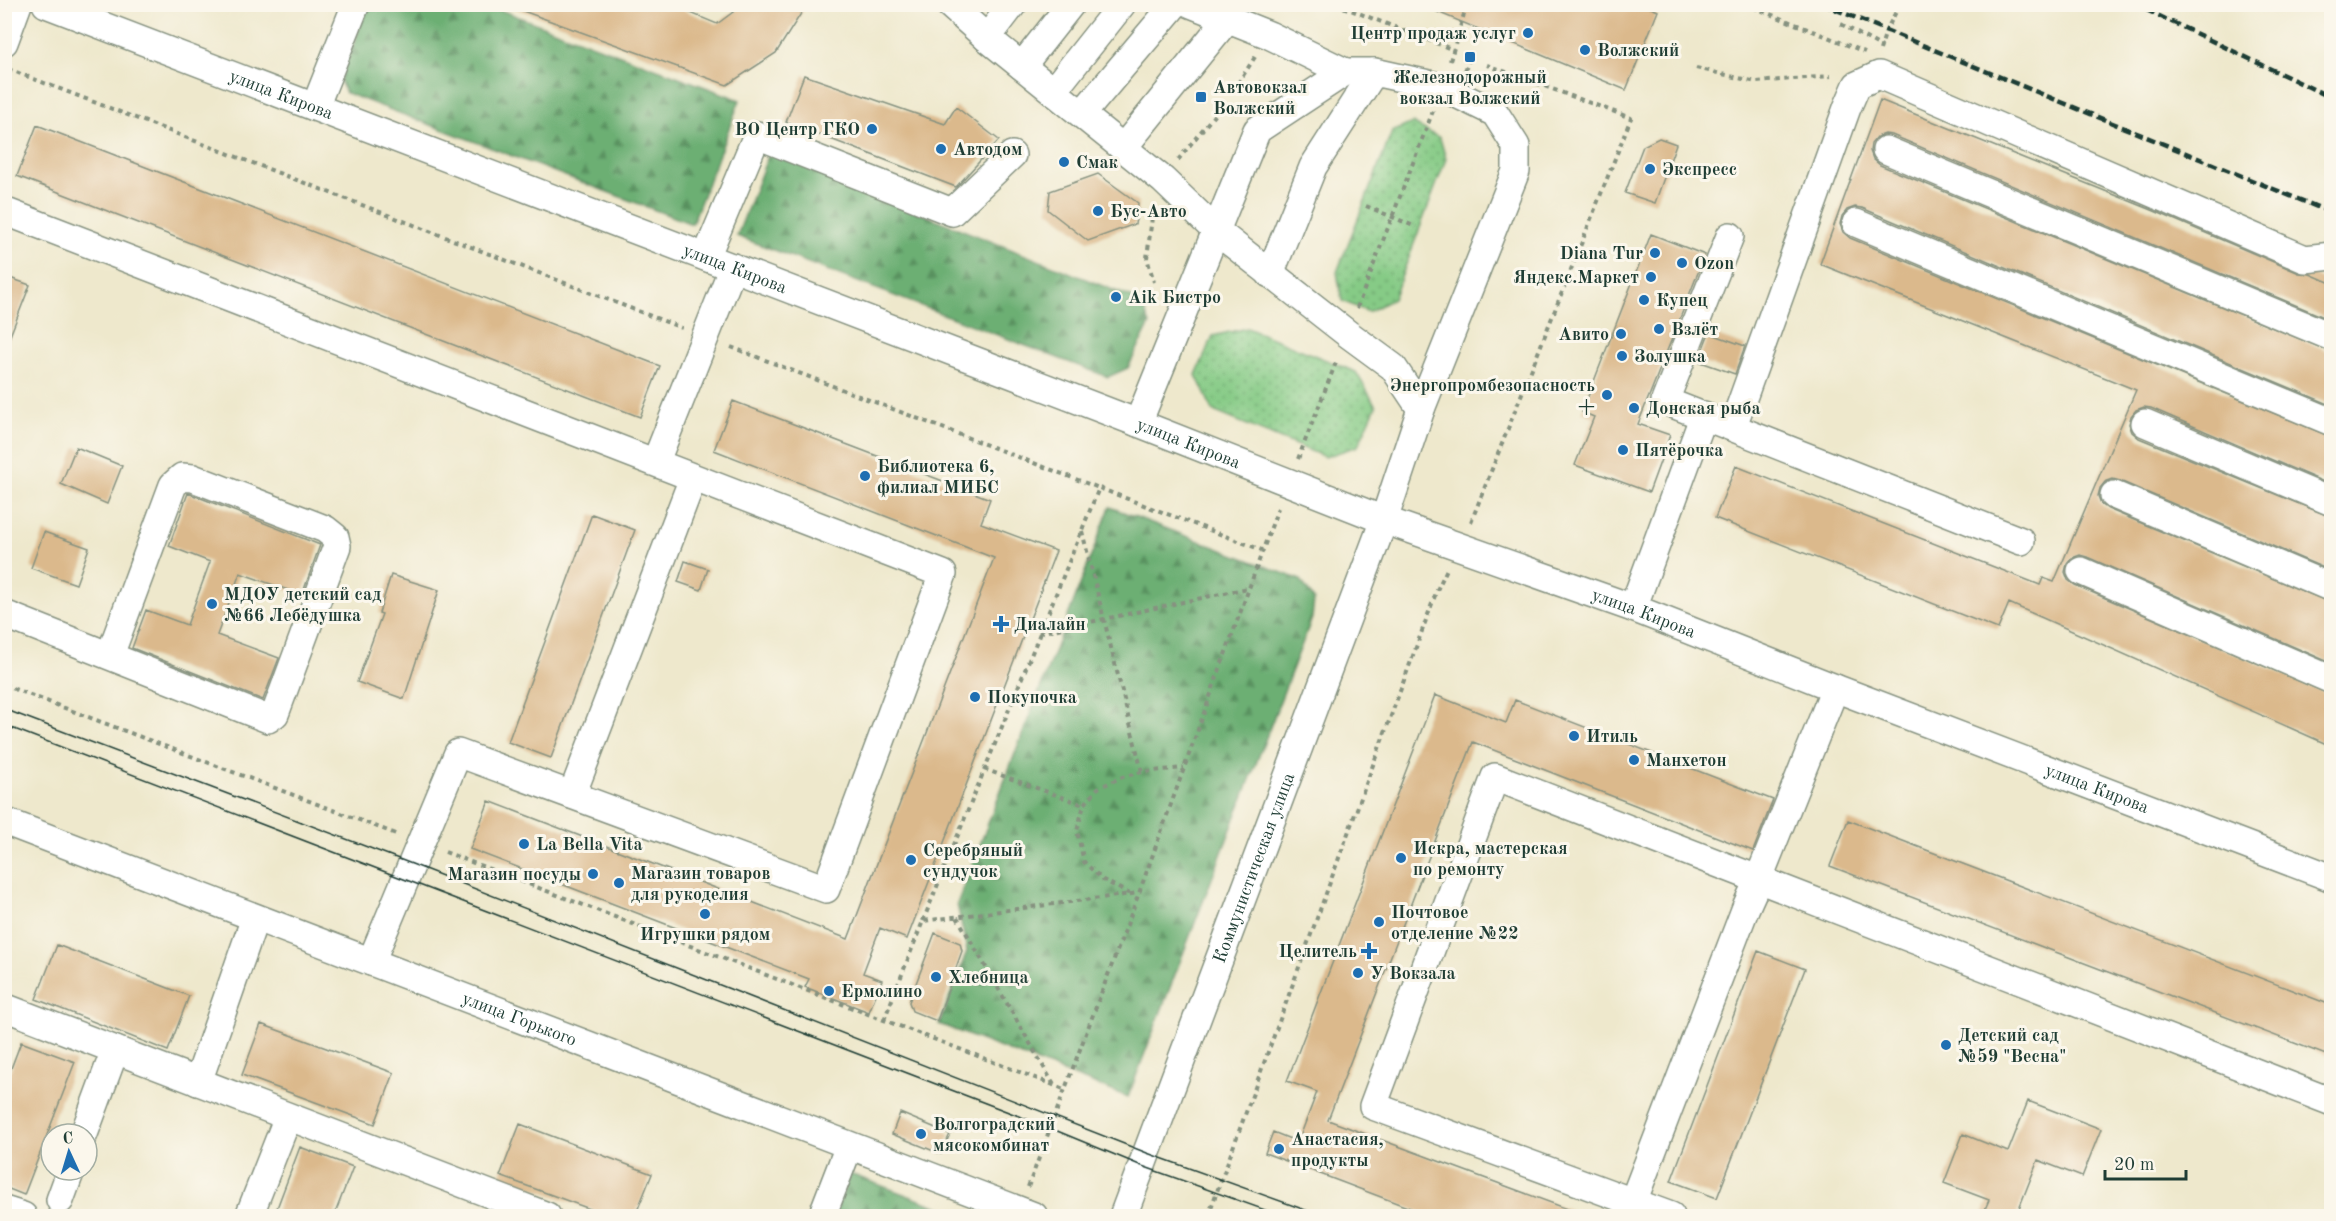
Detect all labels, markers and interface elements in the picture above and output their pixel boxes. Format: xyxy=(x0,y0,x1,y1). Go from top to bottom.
place label: Центр продаж услуг xyxy=(1350,25,1516,43)
marker: Центр продаж услуг xyxy=(1521,26,1535,40)
place label: Волжский xyxy=(1597,42,1679,60)
marker: Волжский xyxy=(1578,43,1592,57)
marker: Железнодорожный вокзал Волжский xyxy=(1463,50,1477,64)
street label: улица Кирова xyxy=(226,67,335,123)
place label: Железнодорожный вокзал Волжский xyxy=(1393,69,1547,108)
place label: Автовокзал Волжский xyxy=(1213,79,1307,118)
marker: Автовокзал Волжский xyxy=(1194,90,1208,104)
place label: ВО Центр ГКО xyxy=(735,121,860,139)
marker: ВО Центр ГКО xyxy=(865,122,879,136)
place label: Автодом xyxy=(953,141,1023,159)
marker: Автодом xyxy=(934,142,948,156)
place label: Смак xyxy=(1076,154,1119,172)
marker: Смак xyxy=(1057,155,1071,169)
place label: Экспресс xyxy=(1662,161,1737,179)
marker: Экспресс xyxy=(1643,162,1657,176)
place label: Бус-Авто xyxy=(1110,203,1187,221)
marker: Бус-Авто xyxy=(1091,204,1105,218)
street label: улица Кирова xyxy=(680,241,789,297)
place label: Diana Tur xyxy=(1560,245,1643,263)
marker: Diana Tur xyxy=(1648,246,1662,260)
place label: Ozon xyxy=(1694,255,1734,273)
marker: Ozon xyxy=(1675,256,1689,270)
place label: Яндекс.Маркет xyxy=(1513,269,1639,287)
marker: Яндекс.Маркет xyxy=(1644,270,1658,284)
place label: Aik Бистро xyxy=(1128,289,1221,307)
marker: Aik Бистро xyxy=(1109,290,1123,304)
place label: Купец xyxy=(1656,292,1708,310)
marker: Купец xyxy=(1637,293,1651,307)
place label: Взлёт xyxy=(1671,321,1718,339)
marker: Взлёт xyxy=(1652,322,1666,336)
place label: Авито xyxy=(1558,326,1609,344)
marker: Авито xyxy=(1614,327,1628,341)
place label: Золушка xyxy=(1634,348,1706,366)
marker: Золушка xyxy=(1615,349,1629,363)
place label: Энергопромбезопасность + xyxy=(1390,377,1595,416)
marker: Энергопромбезопасность + xyxy=(1600,388,1614,402)
place label: Донская рыба xyxy=(1646,400,1761,418)
marker: Донская рыба xyxy=(1627,401,1641,415)
street label: улица Кирова xyxy=(1134,415,1243,472)
place label: Пятёрочка xyxy=(1635,442,1723,460)
marker: Пятёрочка xyxy=(1616,443,1630,457)
place label: Библиотека 6, филиал МИБС xyxy=(877,458,999,498)
marker: Библиотека 6, филиал МИБС xyxy=(858,469,872,483)
place label: МДОУ детский сад №66 Лебёдушка xyxy=(224,586,381,625)
street label: улица Кирова xyxy=(1589,586,1698,642)
marker: МДОУ детский сад №66 Лебёдушка xyxy=(205,597,219,611)
marker: Диалайн xyxy=(992,615,1010,633)
place label: Диалайн xyxy=(1014,616,1086,634)
place label: Покупочка xyxy=(987,689,1077,707)
marker: Покупочка xyxy=(968,690,982,704)
place label: Итиль xyxy=(1586,728,1638,746)
marker: Итиль xyxy=(1567,729,1581,743)
place label: Манхетон xyxy=(1646,752,1727,770)
marker: Манхетон xyxy=(1627,753,1641,767)
street label: улица Кирова xyxy=(2042,761,2151,817)
street label: Коммунистическая улица xyxy=(1211,770,1298,966)
place label: La Bella Vita xyxy=(536,836,643,854)
marker: La Bella Vita xyxy=(517,837,531,851)
place label: Искра, мастерская по ремонту xyxy=(1413,840,1568,879)
place label: Серебряный сундучок xyxy=(923,842,1023,881)
marker: Искра, мастерская по ремонту xyxy=(1394,851,1408,865)
marker: Серебряный сундучок xyxy=(904,853,918,867)
place label: Магазин товаров для рукоделия xyxy=(631,865,770,904)
place label: Магазин посуды xyxy=(447,866,581,884)
marker: Магазин посуды xyxy=(586,867,600,881)
marker: Магазин товаров для рукоделия xyxy=(612,876,626,890)
place label: Почтовое отделение №22 xyxy=(1391,904,1519,943)
marker: Игрушки рядом xyxy=(698,907,712,921)
marker: Почтовое отделение №22 xyxy=(1372,915,1386,929)
place label: Игрушки рядом xyxy=(640,926,770,944)
place label: Целитель xyxy=(1279,943,1357,961)
marker: Целитель xyxy=(1362,944,1376,958)
place label: У Вокзала xyxy=(1370,965,1456,983)
marker: У Вокзала xyxy=(1351,966,1365,980)
place label: Хлебница xyxy=(948,969,1029,987)
marker: Хлебница xyxy=(929,970,943,984)
place label: Ермолино xyxy=(841,983,922,1001)
marker: Ермолино xyxy=(822,984,836,998)
street label: улица Горького xyxy=(459,990,579,1050)
place label: Детский сад №59 "Весна" xyxy=(1958,1027,2066,1066)
marker: Детский сад №59 "Весна" xyxy=(1939,1038,1953,1052)
place label: Волгоградский мясокомбинат xyxy=(933,1116,1055,1155)
north arrow xyxy=(39,1122,99,1182)
marker: Волгоградский мясокомбинат xyxy=(914,1127,928,1141)
text: С xyxy=(62,1131,74,1147)
place label: Анастасия, продукты xyxy=(1291,1131,1384,1170)
marker: Анастасия, продукты xyxy=(1272,1142,1286,1156)
scale bar xyxy=(2105,1143,2186,1181)
text: 20 m xyxy=(2114,1156,2154,1174)

